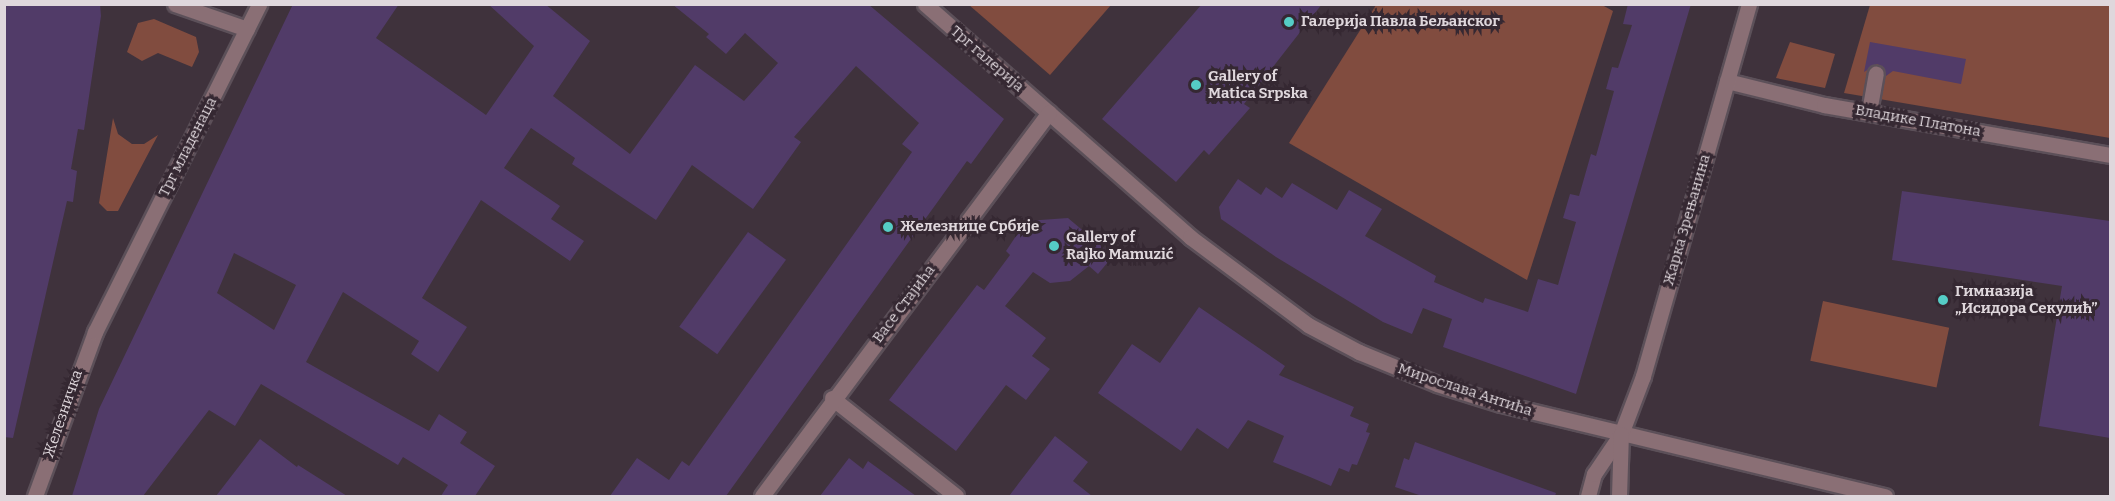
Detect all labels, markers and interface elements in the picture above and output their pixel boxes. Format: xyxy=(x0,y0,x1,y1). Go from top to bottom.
place label: Галерија Павла Бељанског xyxy=(1301,13,1500,31)
marker: Галерија Павла Бељанског xyxy=(1282,15,1296,29)
street label: Трг галерија xyxy=(947,22,1027,96)
place label: Gallery of Matica Srpska xyxy=(1208,67,1308,102)
marker: Gallery of Matica Srpska xyxy=(1189,78,1203,92)
street label: Трг младенаца xyxy=(155,94,221,200)
street label: Владике Платона xyxy=(1854,101,1982,141)
street label: Жарка Зрењанина xyxy=(1660,152,1714,288)
place label: Железнице Србије xyxy=(900,218,1039,236)
marker: Железнице Србије xyxy=(881,220,895,234)
place label: Gallery of Rajko Mamuzić xyxy=(1066,228,1173,263)
marker: Gallery of Rajko Mamuzić xyxy=(1047,239,1061,253)
street label: Васе Стајића xyxy=(869,262,939,346)
place label: Гимназија „Исидора Секулић” xyxy=(1955,282,2098,317)
marker: Гимназија „Исидора Секулић” xyxy=(1936,293,1950,307)
street label: Мирослава Антића xyxy=(1395,360,1535,420)
street label: Железничка xyxy=(40,368,86,460)

